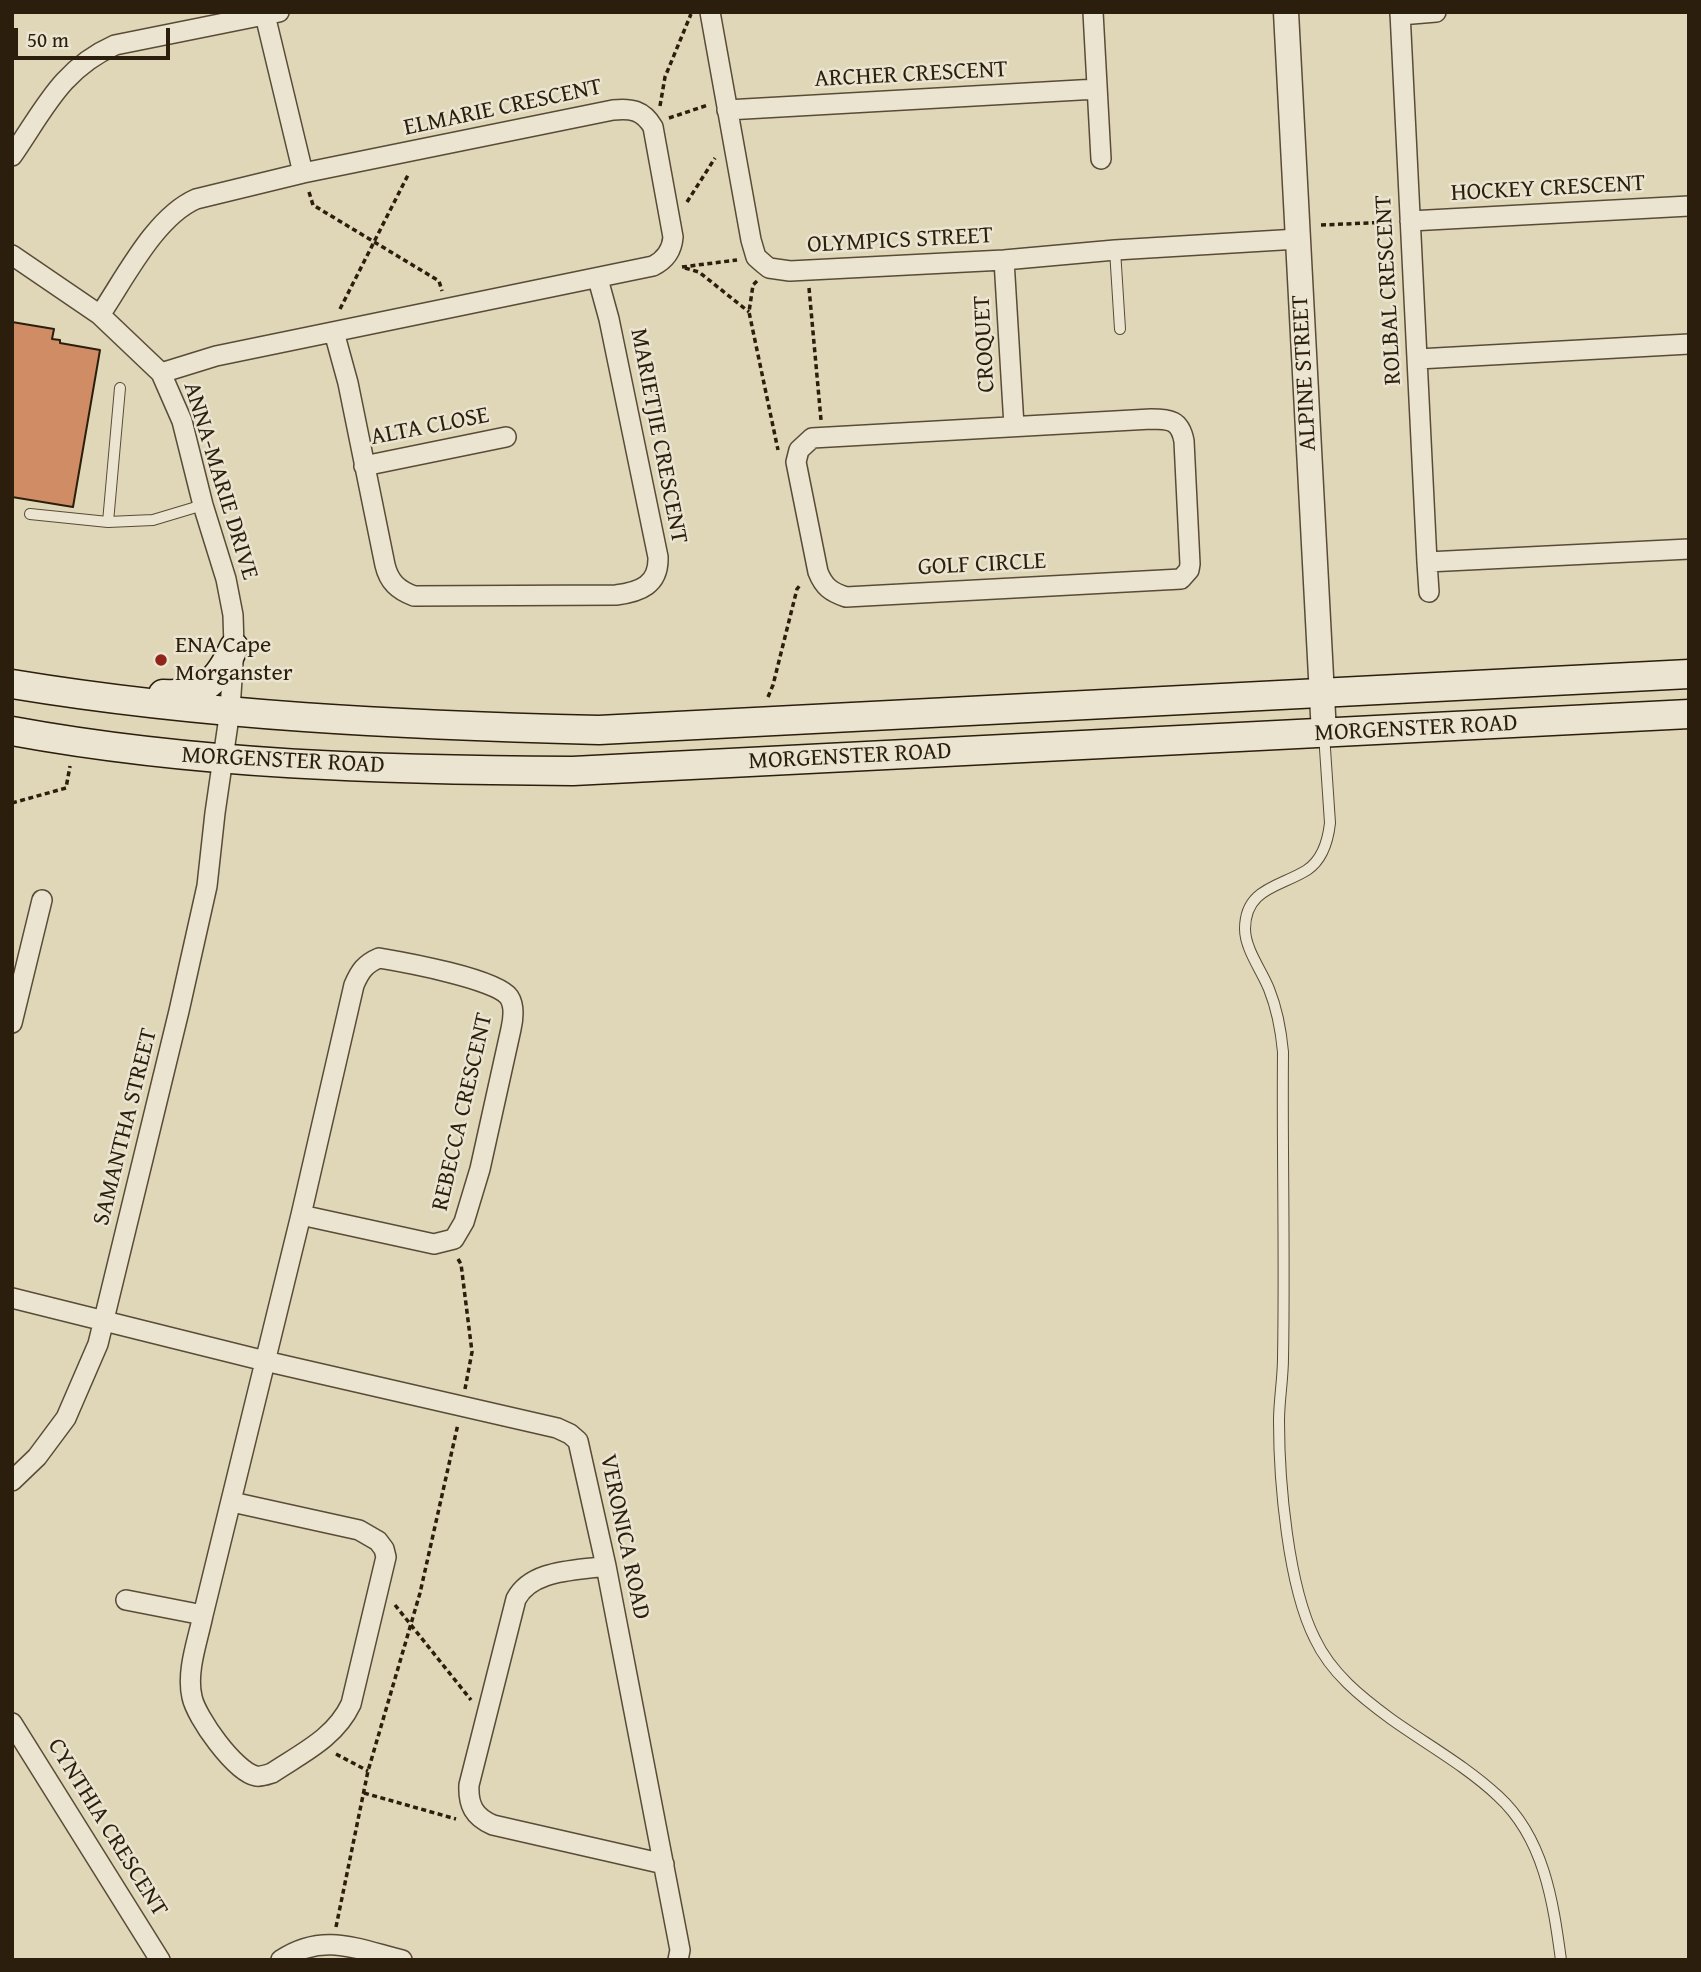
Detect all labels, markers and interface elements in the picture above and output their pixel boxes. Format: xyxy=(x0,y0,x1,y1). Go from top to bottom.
scale bar xyxy=(18,14,173,58)
text: 50 m xyxy=(27,24,69,55)
street label: ARCHER CRESCENT xyxy=(814,56,1008,94)
street label: ELMARIE CRESCENT xyxy=(401,73,605,143)
street label: HOCKEY CRESCENT xyxy=(1450,170,1646,208)
street label: ROLBAL CRESCENT xyxy=(1370,194,1408,386)
street label: OLYMPICS STREET xyxy=(806,222,994,260)
street label: ALPINE STREET xyxy=(1287,294,1323,452)
street label: CROQUET xyxy=(968,295,1002,393)
street label: MARIETJIE CRESCENT xyxy=(623,326,693,546)
street label: ANNA-MARIE DRIVE xyxy=(176,379,264,583)
street label: ALTA CLOSE xyxy=(368,401,492,453)
street label: GOLF CIRCLE xyxy=(917,547,1047,583)
place label: ENA Cape Morganster xyxy=(175,632,293,688)
marker: ENA Cape Morganster xyxy=(153,652,169,668)
street label: MORGENSTER ROAD xyxy=(1314,709,1518,749)
street label: MORGENSTER ROAD xyxy=(748,737,952,777)
street label: MORGENSTER ROAD xyxy=(181,741,385,781)
street label: REBECCA CRESCENT xyxy=(426,1010,500,1214)
street label: SAMANTHA STREET xyxy=(88,1025,164,1229)
street label: VERONICA ROAD xyxy=(592,1452,656,1622)
street label: CYNTHIA CRESCENT xyxy=(41,1734,173,1922)

